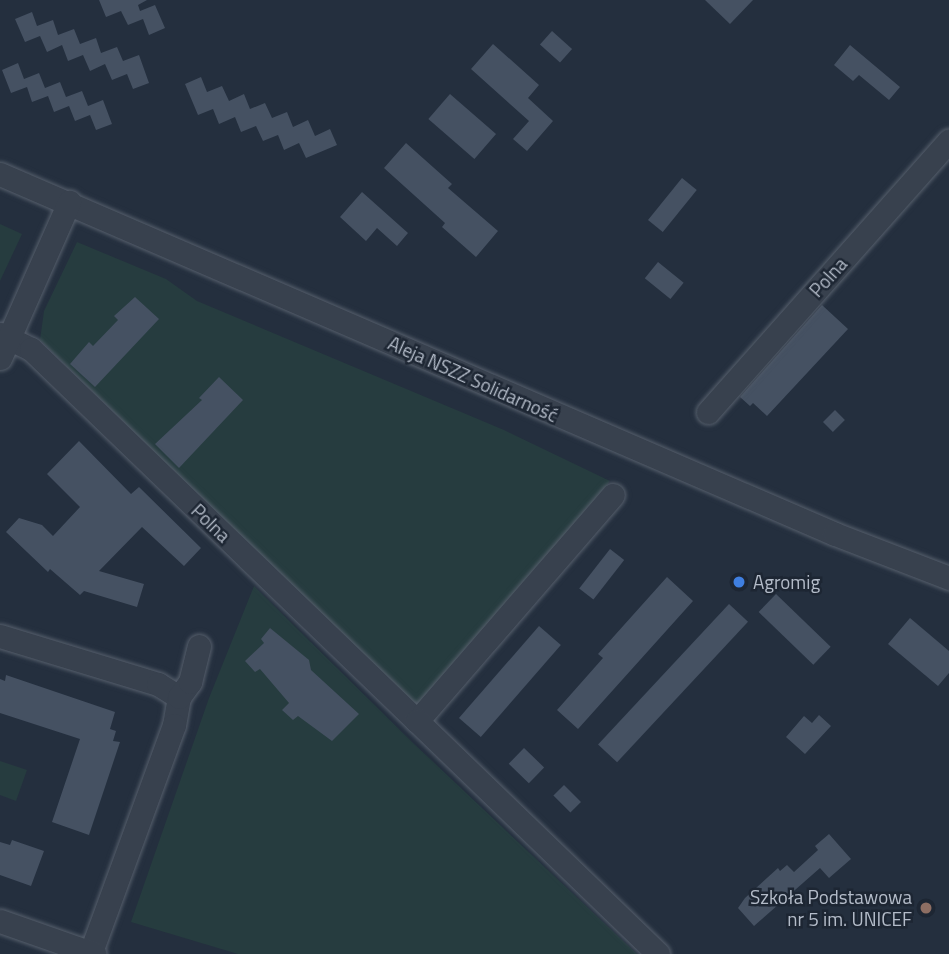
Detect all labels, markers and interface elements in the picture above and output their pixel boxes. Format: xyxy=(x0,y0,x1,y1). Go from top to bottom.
street label: Polna xyxy=(804,253,852,301)
street label: Aleja NSZZ Solidarność xyxy=(385,331,561,427)
street label: Polna xyxy=(187,499,235,547)
place label: Agromig xyxy=(753,571,820,593)
marker: Agromig xyxy=(731,574,747,590)
place label: Szkoła Podstawowa nr 5 im. UNICEF xyxy=(750,886,912,930)
marker: Szkoła Podstawowa nr 5 im. UNICEF xyxy=(918,900,934,916)

